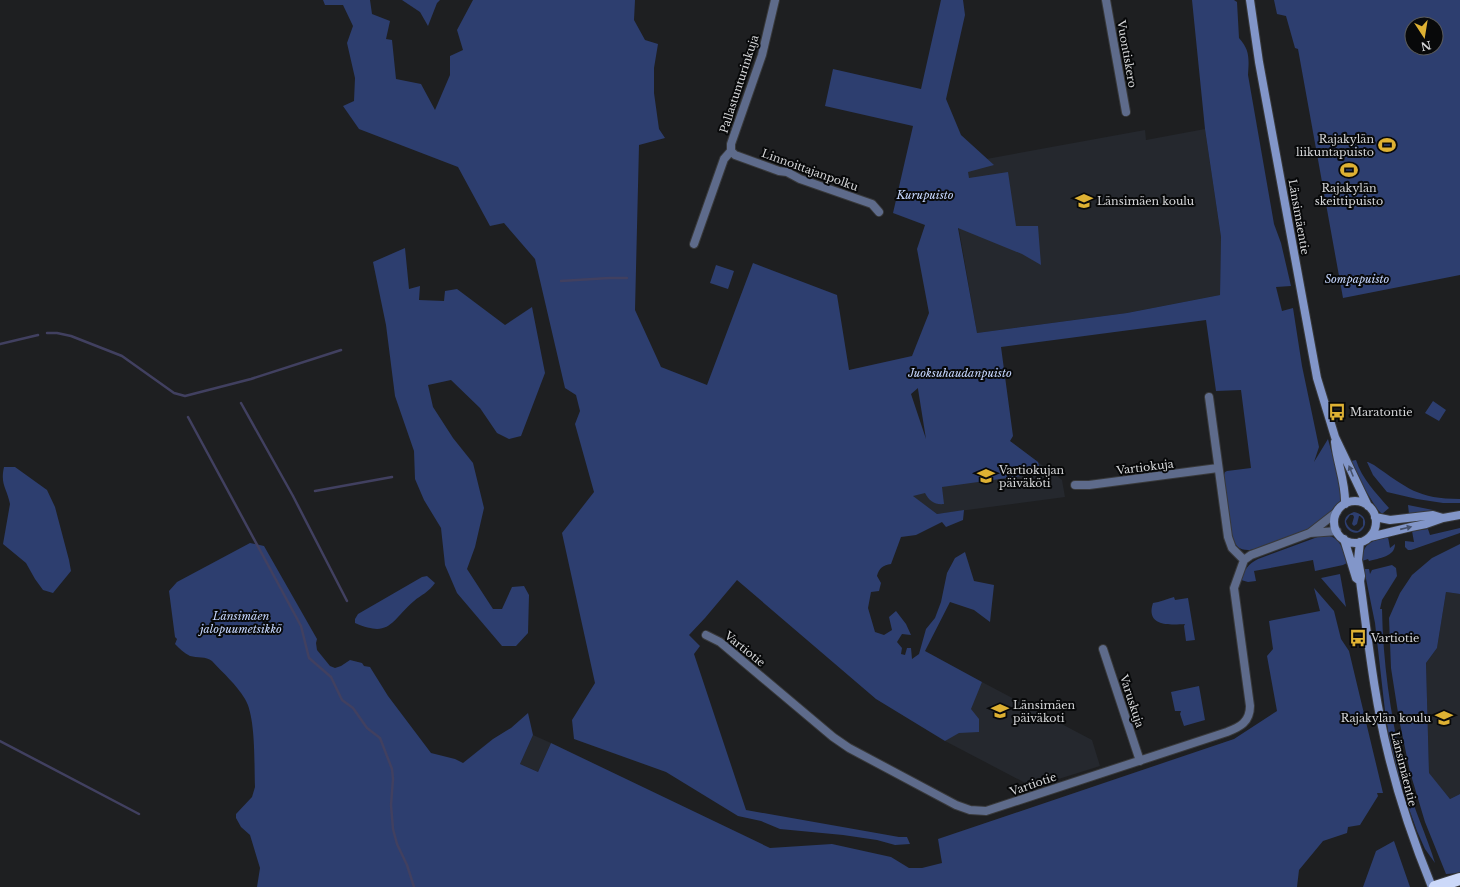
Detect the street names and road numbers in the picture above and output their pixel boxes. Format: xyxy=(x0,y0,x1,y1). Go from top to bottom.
street label: Vuontiskero xyxy=(1114,18,1140,89)
street label: Pallastunturinkuja xyxy=(716,32,762,135)
street label: Linnoittajanpolku xyxy=(760,146,861,194)
street label: Länsimäentie xyxy=(1285,178,1313,256)
street label: Vartiokuja xyxy=(1115,456,1175,478)
street label: Vartiotie xyxy=(721,628,768,670)
street label: Varuskuja xyxy=(1117,672,1147,730)
street label: Länsimäentie xyxy=(1388,730,1420,808)
street label: Vartiotie xyxy=(1007,770,1058,799)

